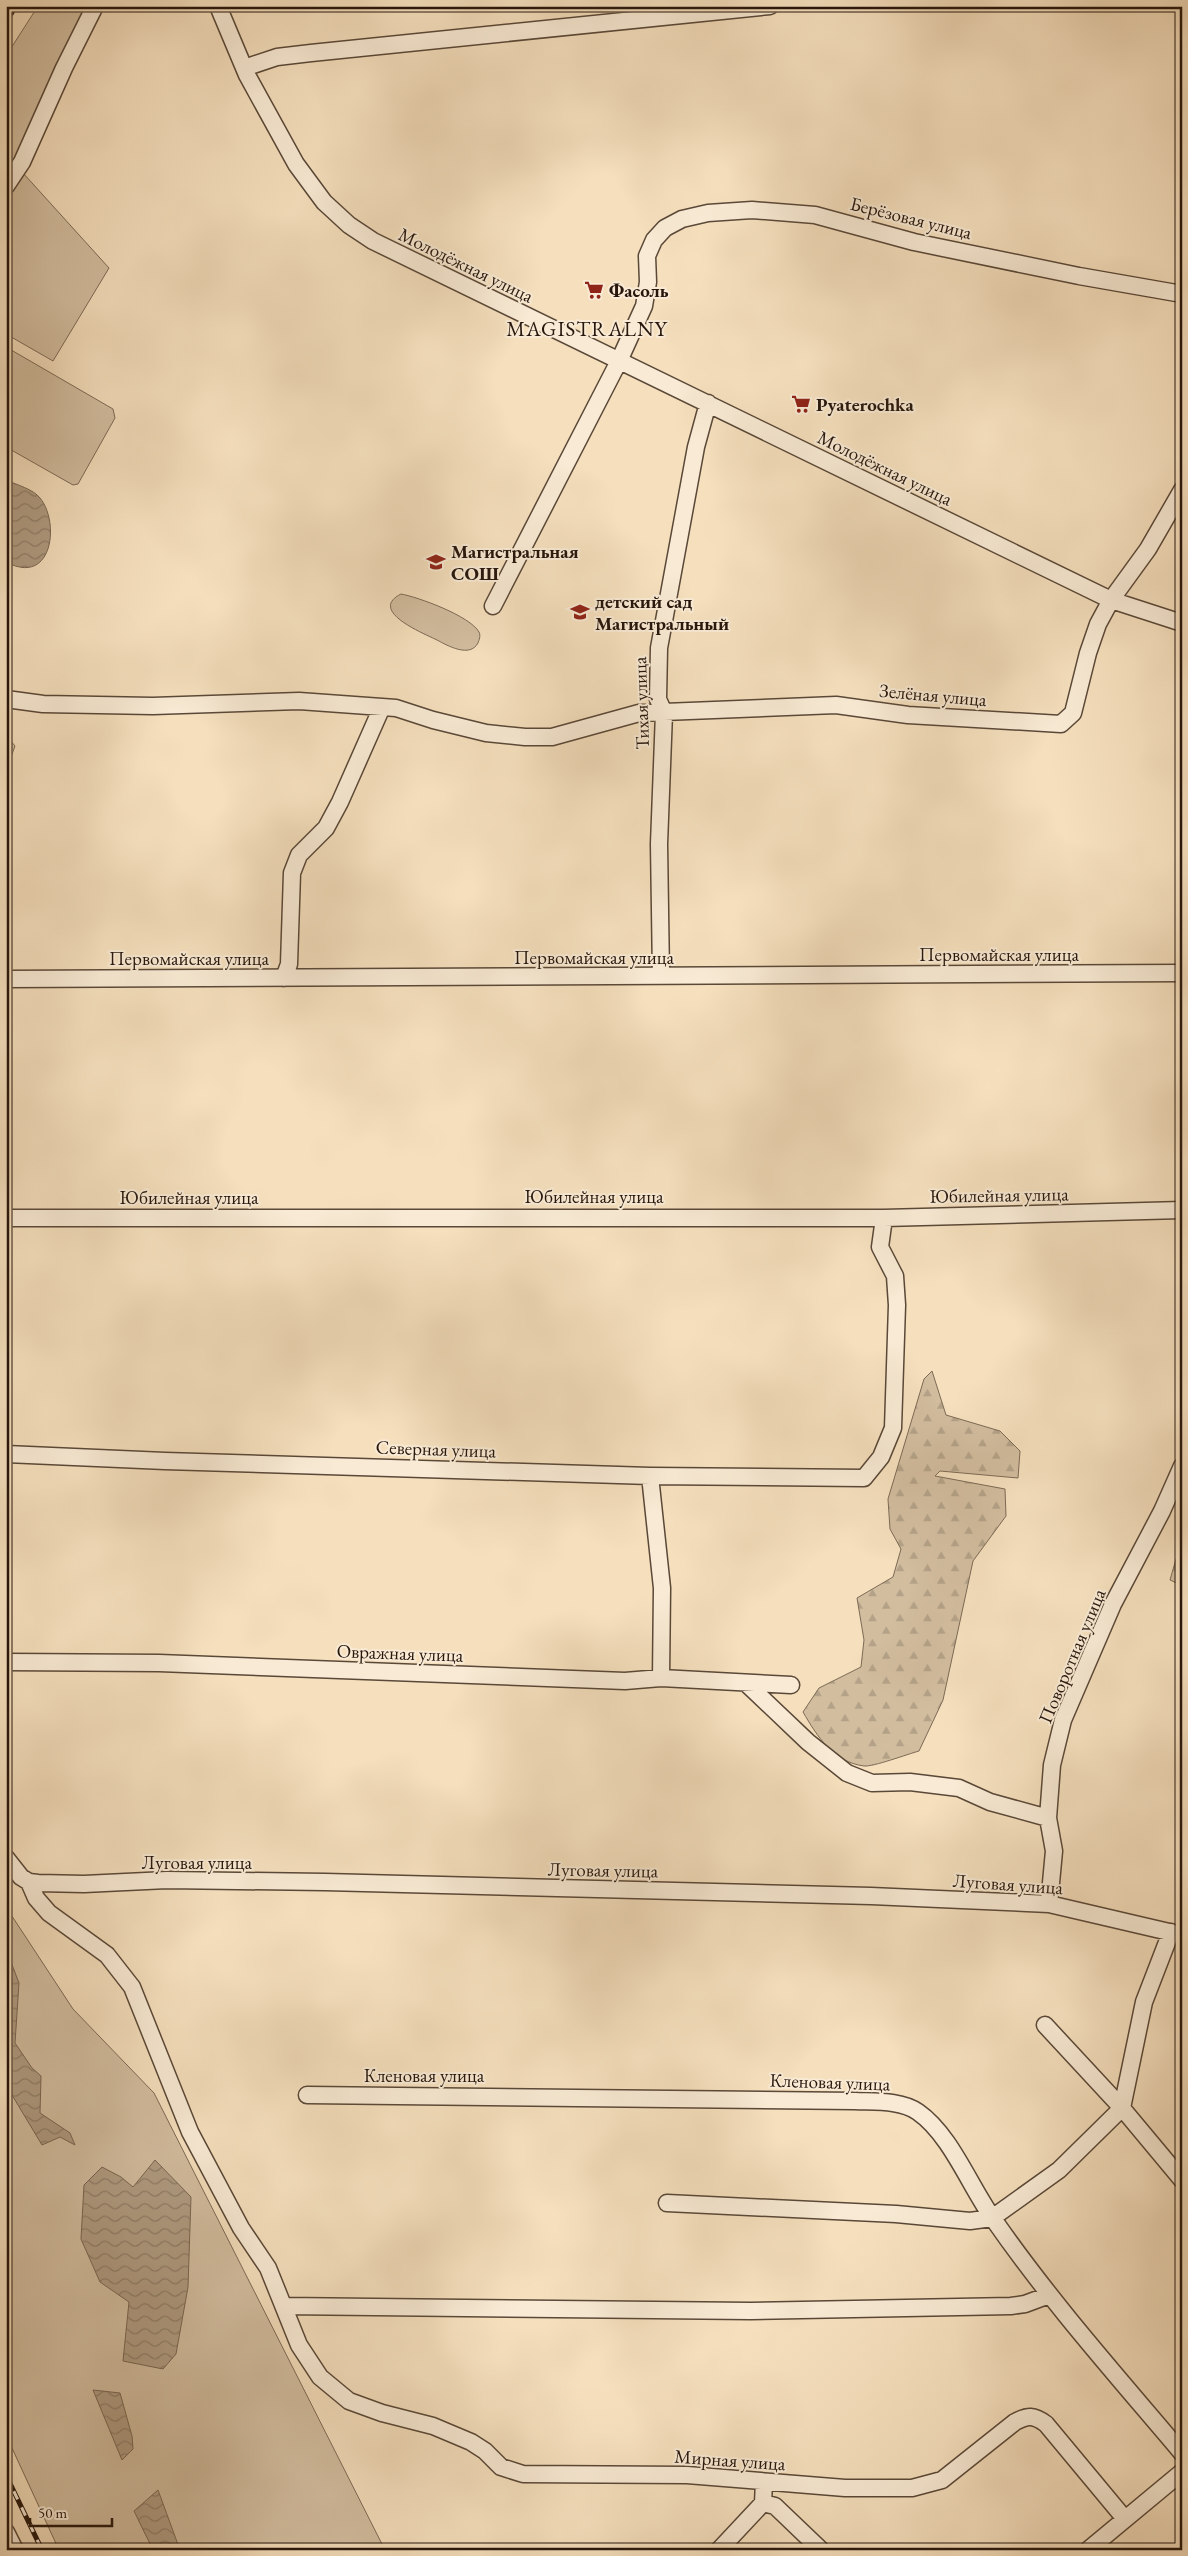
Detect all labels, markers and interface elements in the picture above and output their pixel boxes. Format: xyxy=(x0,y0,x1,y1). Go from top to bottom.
street label: Берёзовая улица xyxy=(847,191,975,245)
street label: Молодёжная улица xyxy=(394,222,538,309)
place label: Фасоль xyxy=(609,278,669,303)
supermarket icon: Фасоль xyxy=(583,279,605,301)
district label: MAGISTRALNY xyxy=(506,315,669,342)
place label: Pyaterochka xyxy=(816,392,914,417)
supermarket icon: Pyaterochka xyxy=(790,393,812,415)
street label: Молодёжная улица xyxy=(813,425,957,512)
place label: Магистральная СОШ xyxy=(451,539,579,586)
school or university icon: Магистральная СОШ xyxy=(425,551,447,573)
place label: детский сад Магистральный xyxy=(595,589,729,636)
school or university icon: детский сад Магистральный xyxy=(569,601,591,623)
street label: Тихая улица xyxy=(627,656,655,750)
street label: Зелёная улица xyxy=(878,678,988,712)
street label: Первомайская улица xyxy=(919,942,1080,967)
street label: Первомайская улица xyxy=(514,945,675,970)
street label: Первомайская улица xyxy=(109,946,270,971)
street label: Юбилейная улица xyxy=(929,1181,1069,1209)
street label: Юбилейная улица xyxy=(524,1184,664,1209)
street label: Юбилейная улица xyxy=(119,1185,259,1210)
street label: Северная улица xyxy=(375,1434,497,1464)
street label: Поворотная улица xyxy=(1032,1585,1112,1727)
street label: Овражная улица xyxy=(336,1638,464,1668)
street label: Луговая улица xyxy=(142,1850,253,1875)
street label: Луговая улица xyxy=(548,1857,659,1883)
street label: Луговая улица xyxy=(952,1868,1064,1900)
street label: Кленовая улица xyxy=(364,2063,485,2088)
street label: Кленовая улица xyxy=(769,2067,891,2097)
street label: Мирная улица xyxy=(674,2444,787,2476)
scale bar xyxy=(30,2496,112,2528)
text: 50 m xyxy=(38,2503,67,2522)

